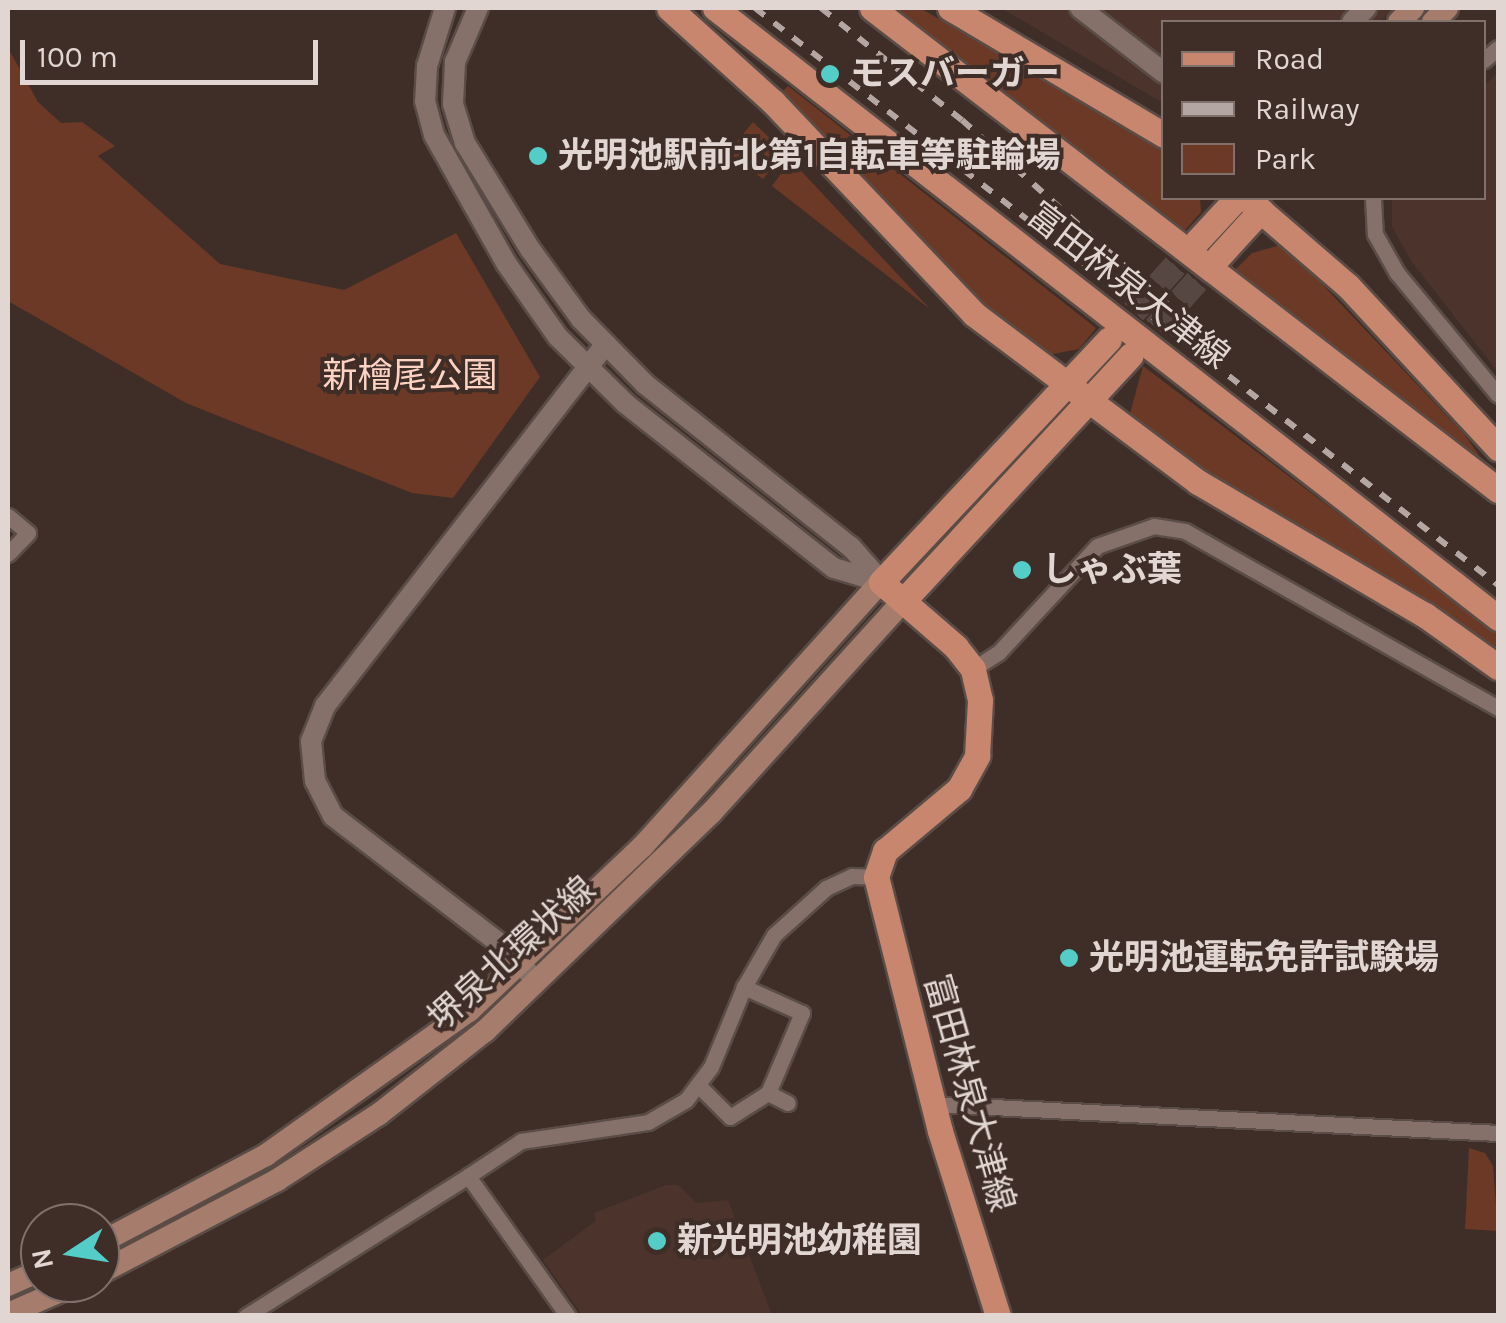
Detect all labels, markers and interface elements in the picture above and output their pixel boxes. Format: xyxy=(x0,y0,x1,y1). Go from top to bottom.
scale bar xyxy=(25,20,322,82)
legend xyxy=(1161,20,1486,200)
text: 100 m xyxy=(37,39,118,75)
text: Road xyxy=(1255,41,1324,77)
place label: モスバーガー xyxy=(850,53,1060,95)
marker: モスバーガー xyxy=(819,63,841,85)
text: Railway xyxy=(1255,91,1359,127)
place label: 光明池駅前北第1自転車等駐輪場 xyxy=(558,135,1060,177)
text: Park xyxy=(1255,141,1316,177)
marker: 光明池駅前北第1自転車等駐輪場 xyxy=(527,145,549,167)
street label: 富田林泉大津線 xyxy=(1019,194,1237,378)
park label: 新檜尾公園 xyxy=(323,355,497,397)
place label: しゃぶ葉 xyxy=(1042,549,1182,591)
marker: しゃぶ葉 xyxy=(1011,559,1033,581)
street label: 堺泉北環状線 xyxy=(420,868,604,1040)
place label: 光明池運転免許試験場 xyxy=(1089,937,1439,979)
marker: 光明池運転免許試験場 xyxy=(1058,947,1080,969)
street label: 富田林泉大津線 xyxy=(915,969,1023,1217)
north arrow xyxy=(20,1203,120,1303)
place label: 新光明池幼稚園 xyxy=(677,1220,922,1262)
marker: 新光明池幼稚園 xyxy=(646,1230,668,1252)
text: N xyxy=(24,1246,60,1272)

